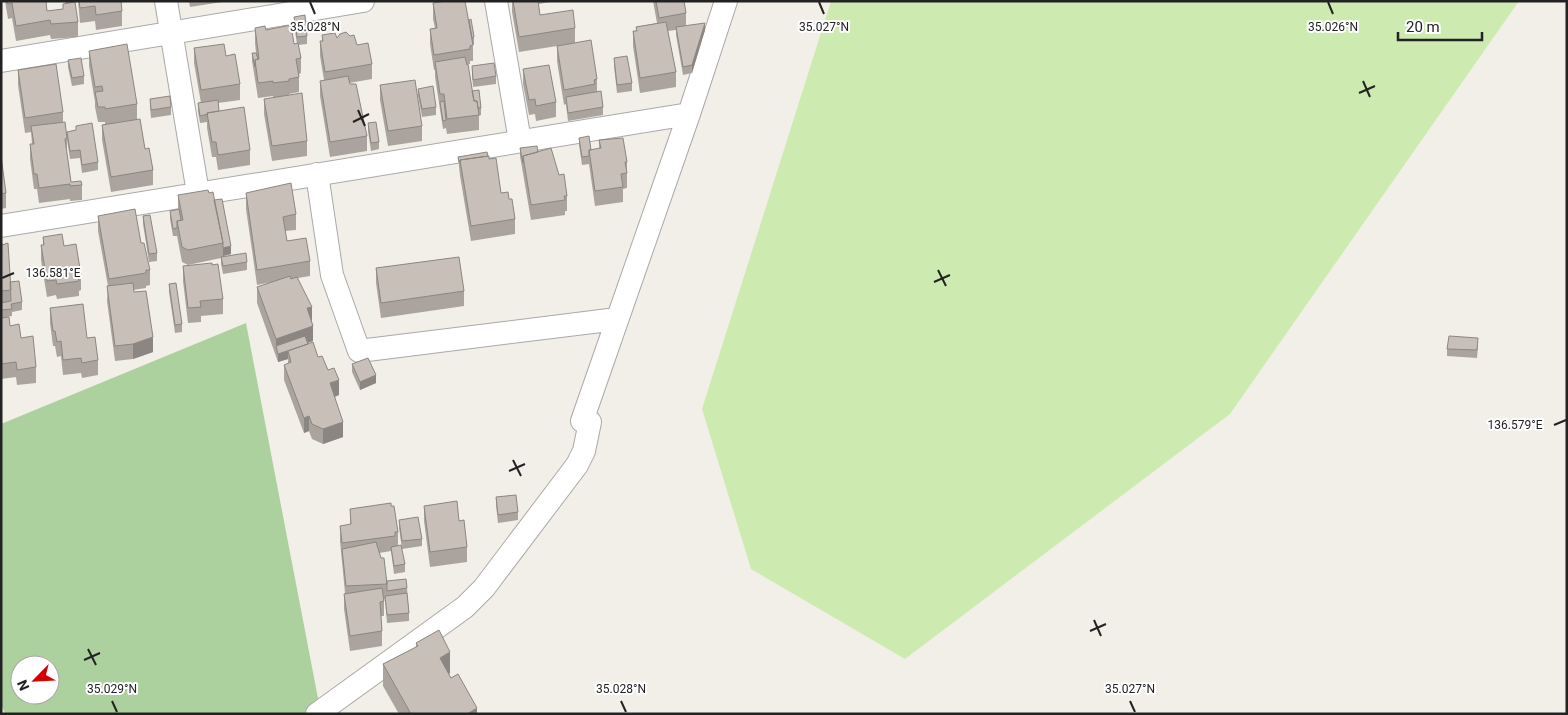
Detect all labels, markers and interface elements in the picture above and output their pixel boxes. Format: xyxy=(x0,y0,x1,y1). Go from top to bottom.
scale bar xyxy=(1398,10,1482,42)
text: 20 m xyxy=(1406,18,1440,36)
text: 35.028°N xyxy=(290,20,340,34)
text: 35.027°N xyxy=(799,20,849,34)
text: 35.026°N xyxy=(1308,20,1358,34)
text: 136.581°E xyxy=(26,266,81,280)
text: 136.579°E xyxy=(1488,418,1543,432)
north arrow xyxy=(10,655,60,705)
text: N xyxy=(14,678,32,693)
text: 35.029°N xyxy=(87,682,137,696)
text: 35.028°N xyxy=(596,682,646,696)
text: 35.027°N xyxy=(1105,682,1155,696)

